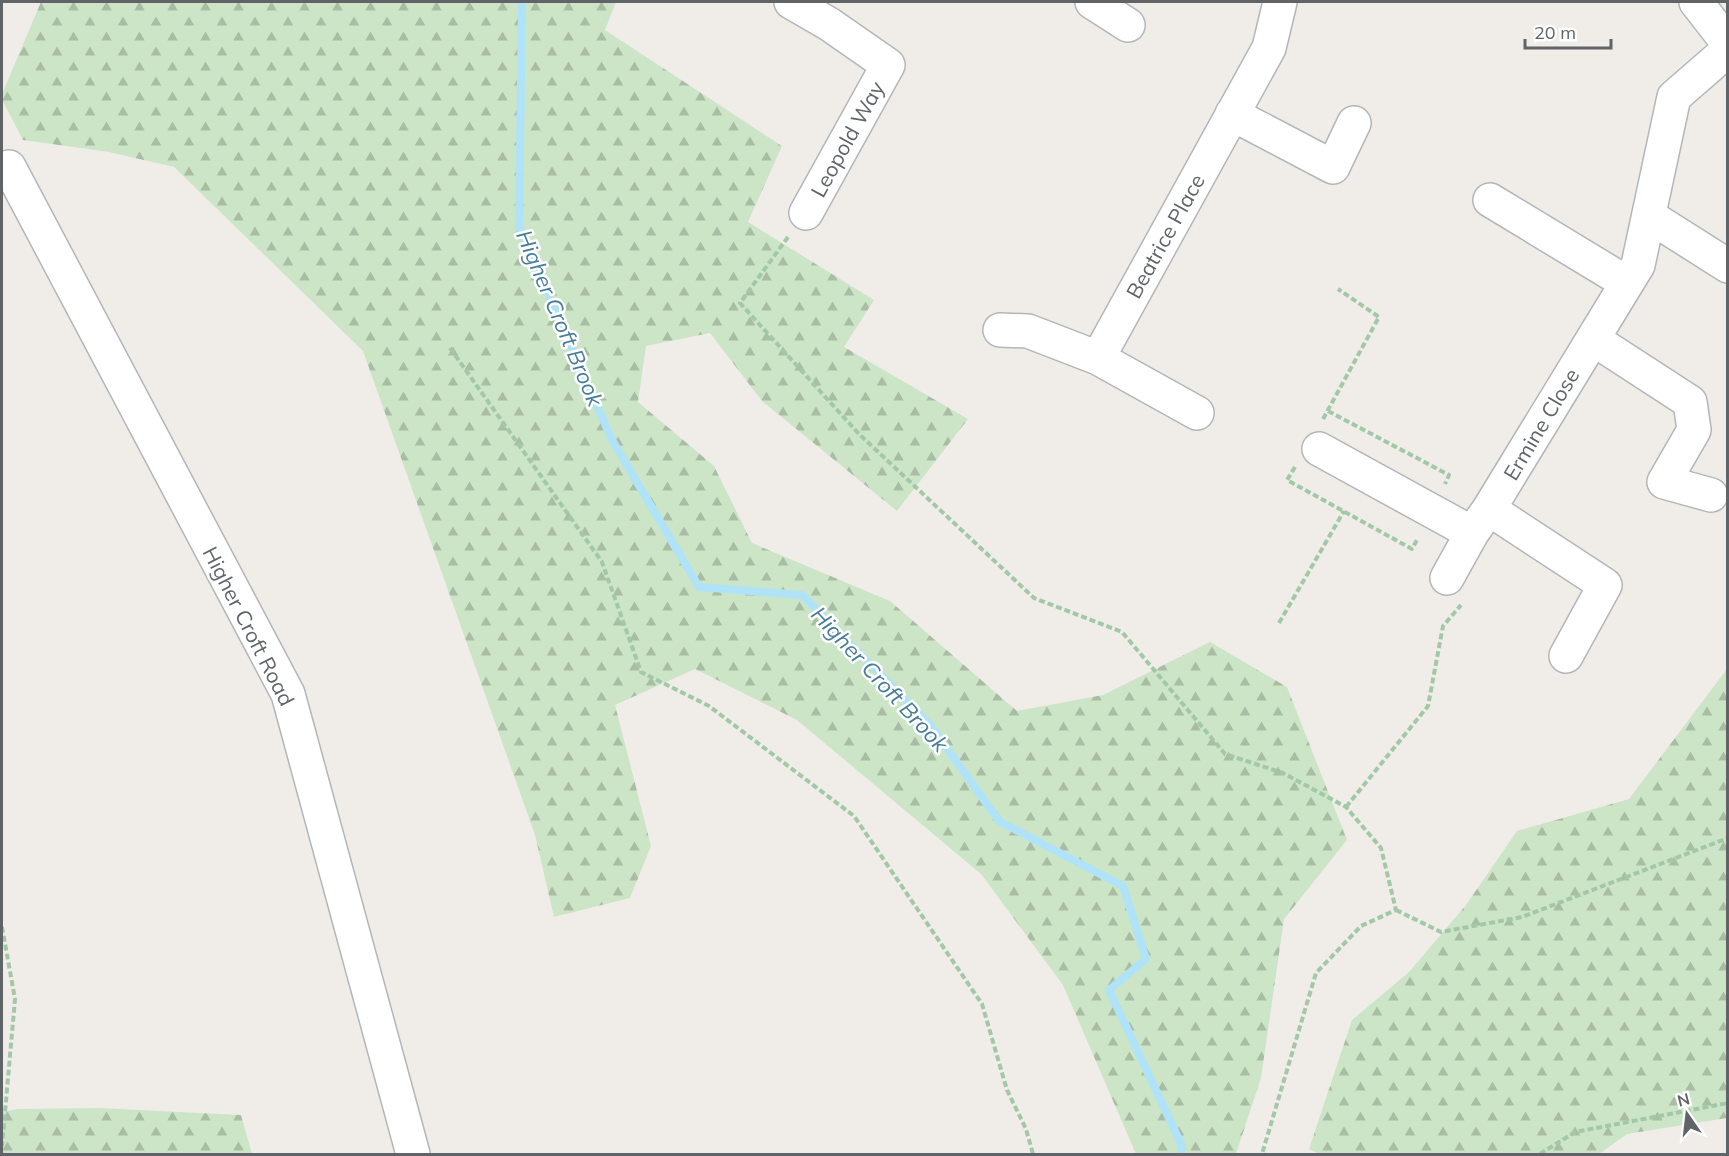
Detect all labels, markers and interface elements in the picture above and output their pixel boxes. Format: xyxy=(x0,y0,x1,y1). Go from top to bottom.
scale bar xyxy=(1525,12,1610,50)
text: 20 m xyxy=(1534,21,1576,44)
street label: Leopold Way xyxy=(805,77,889,201)
street label: Beatrice Place xyxy=(1120,169,1210,303)
water label: Higher Croft Brook xyxy=(510,226,610,411)
street label: Ermine Close xyxy=(1497,363,1585,485)
street label: Higher Croft Road xyxy=(198,542,300,710)
water label: Higher Croft Brook xyxy=(805,600,955,758)
north arrow xyxy=(1657,1084,1717,1144)
text: N xyxy=(1675,1088,1692,1111)

